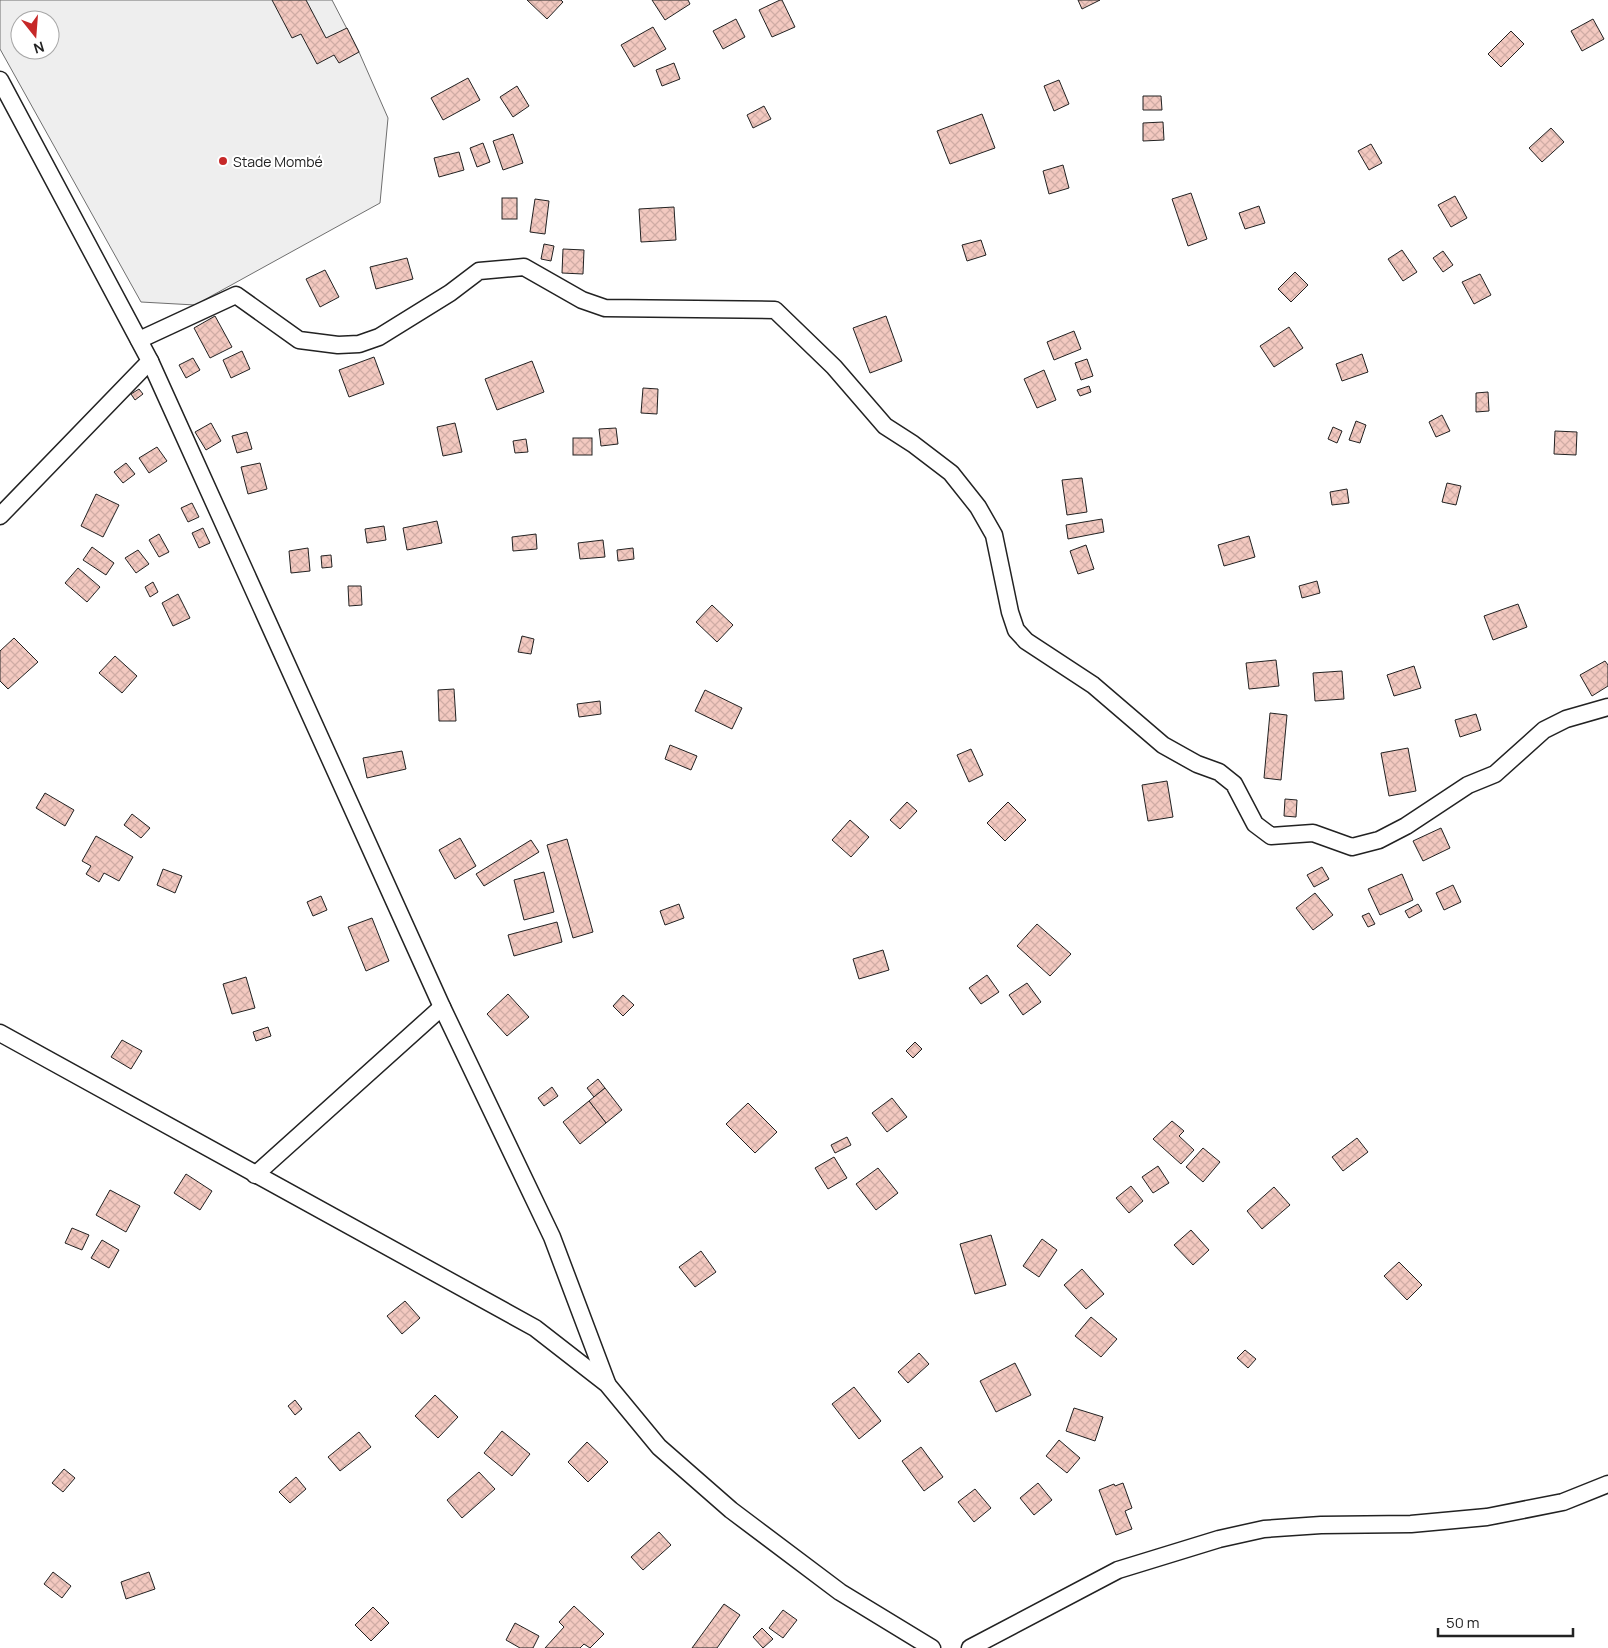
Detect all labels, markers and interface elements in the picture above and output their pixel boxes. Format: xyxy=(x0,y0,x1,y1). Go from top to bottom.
north arrow xyxy=(10,10,60,60)
text: N xyxy=(31,37,47,58)
place label: Stade Mombé xyxy=(233,152,323,171)
marker: Stade Mombé xyxy=(217,155,229,167)
scale bar xyxy=(1438,1606,1573,1638)
text: 50 m xyxy=(1446,1612,1480,1633)

